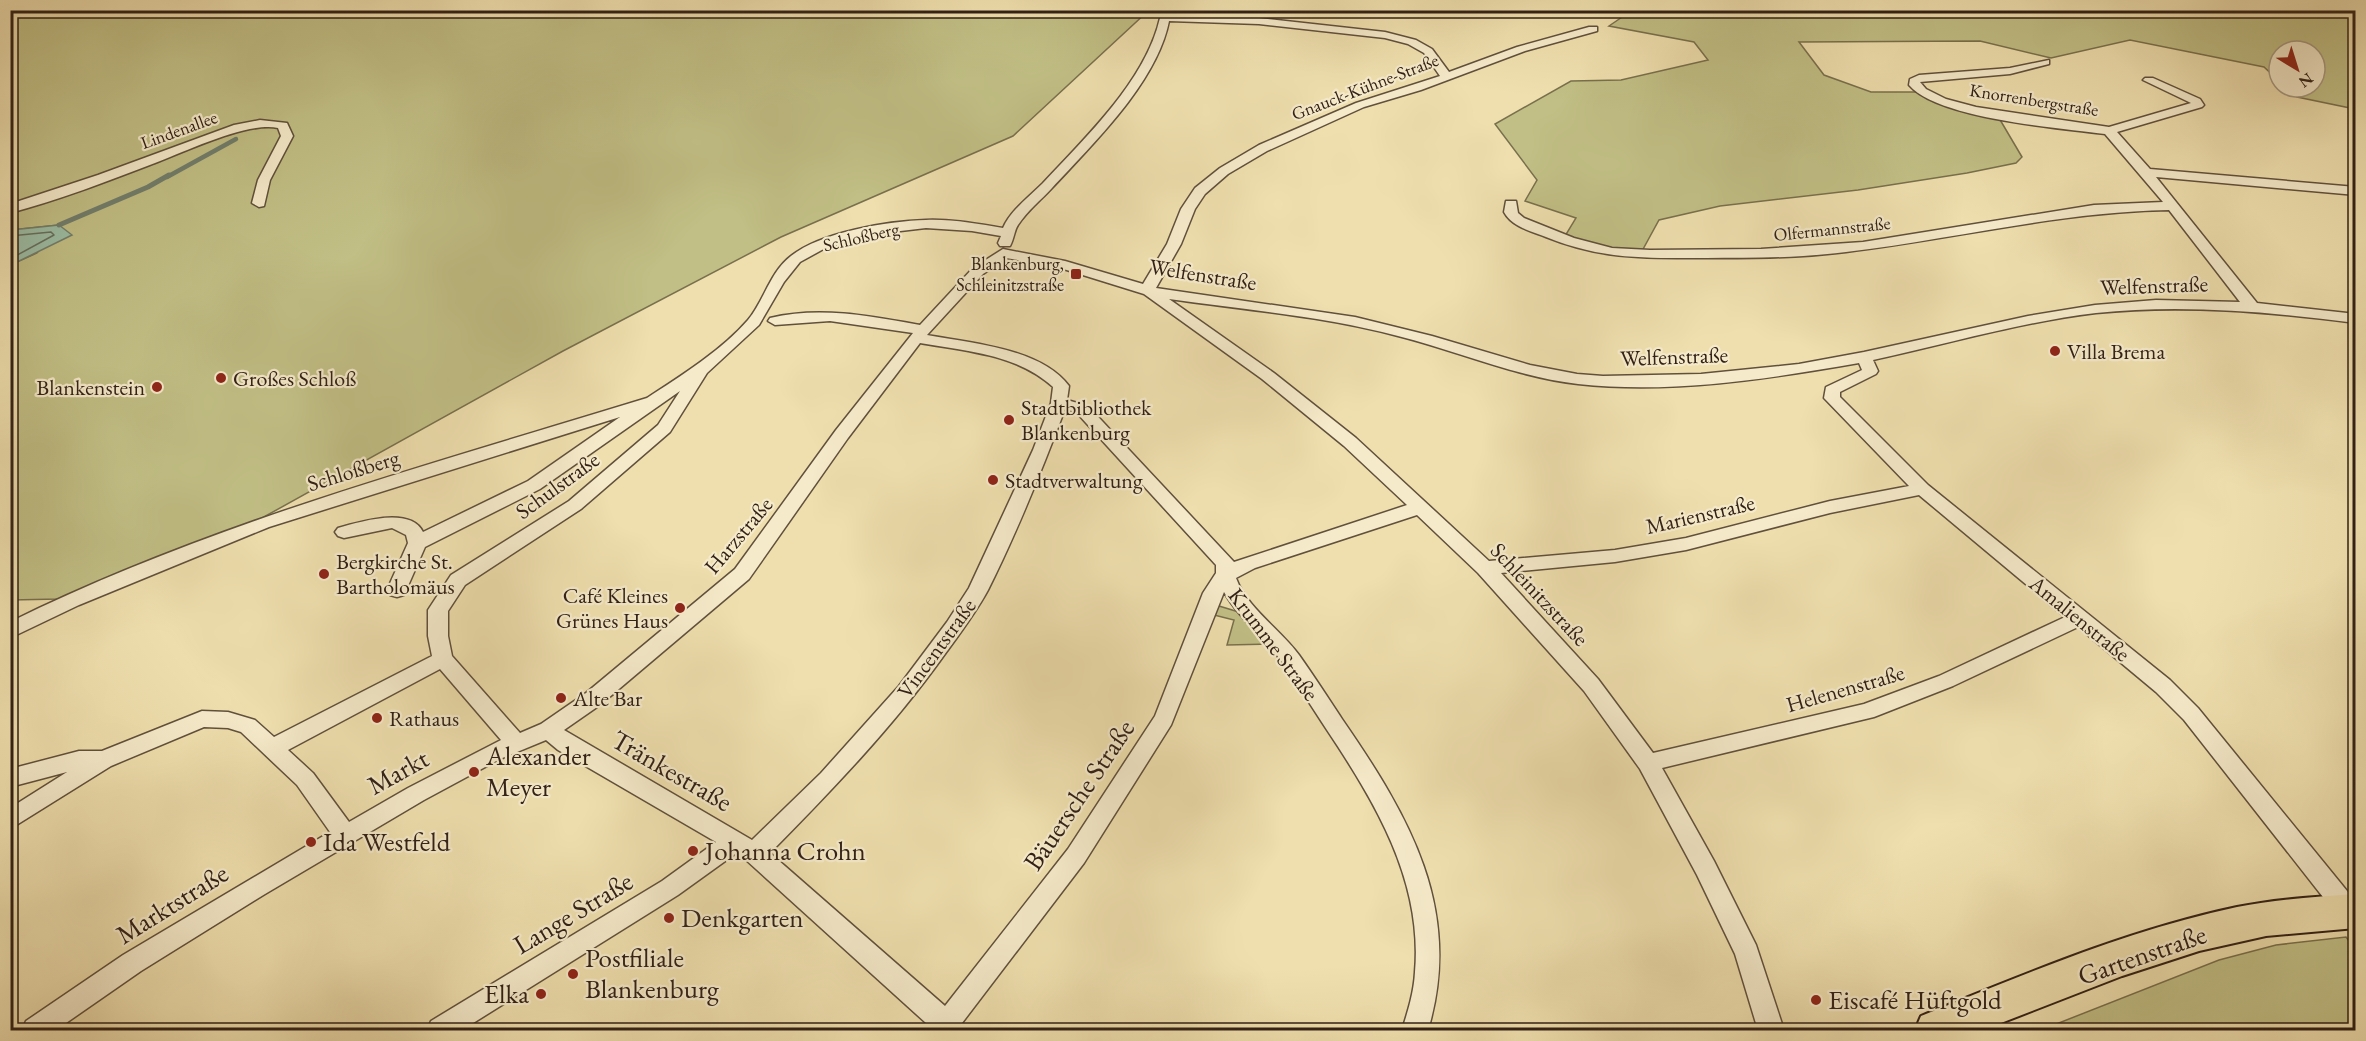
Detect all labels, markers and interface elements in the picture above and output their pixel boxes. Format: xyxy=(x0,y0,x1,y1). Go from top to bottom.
north arrow xyxy=(2267,39,2327,99)
street label: Gnauck-Kühne-Straße xyxy=(1288,48,1442,125)
text: N xyxy=(2294,68,2317,93)
street label: Knorrenbergstraße xyxy=(1968,78,2100,121)
street label: Lindenallee xyxy=(137,105,220,154)
street label: Olfermannstraße xyxy=(1772,211,1891,246)
street label: Schloßberg xyxy=(821,217,901,256)
place label: Blankenburg, Schleinitzstraße xyxy=(956,252,1064,296)
street label: Welfenstraße xyxy=(1147,252,1259,297)
marker: Blankenburg, Schleinitzstraße xyxy=(1069,267,1083,281)
street label: Welfenstraße xyxy=(2099,269,2209,302)
place label: Villa Brema xyxy=(2067,337,2165,366)
street label: Welfenstraße xyxy=(1619,340,1729,373)
marker: Villa Brema xyxy=(2048,344,2062,358)
place label: Großes Schloß xyxy=(233,364,356,393)
marker: Großes Schloß xyxy=(214,371,228,385)
place label: Blankenstein xyxy=(36,373,145,402)
marker: Blankenstein xyxy=(150,380,164,394)
place label: Stadtbibliothek Blankenburg xyxy=(1021,393,1152,447)
marker: Stadtbibliothek Blankenburg xyxy=(1002,413,1016,427)
street label: Schloßberg xyxy=(304,443,403,498)
street label: Schulstraße xyxy=(509,445,605,526)
place label: Stadtverwaltung xyxy=(1005,466,1143,495)
marker: Stadtverwaltung xyxy=(986,473,1000,487)
street label: Marienstraße xyxy=(1643,488,1758,541)
street label: Harzstraße xyxy=(698,490,779,580)
street label: Schleinitzstraße xyxy=(1484,536,1595,653)
place label: Bergkirche St. Bartholomäus xyxy=(336,547,455,601)
marker: Bergkirche St. Bartholomäus xyxy=(317,567,331,581)
street label: Amalienstraße xyxy=(2022,568,2136,668)
place label: Café Kleines Grünes Haus xyxy=(556,581,668,635)
street label: Krumme Straße xyxy=(1222,582,1326,707)
street label: Vincentstraße xyxy=(890,592,983,704)
marker: Café Kleines Grünes Haus xyxy=(673,601,687,615)
street label: Helenenstraße xyxy=(1783,658,1908,719)
place label: Alte Bar xyxy=(572,684,643,713)
marker: Alte Bar xyxy=(554,691,568,705)
place label: Rathaus xyxy=(389,704,459,733)
marker: Rathaus xyxy=(370,711,384,725)
street label: Bäuersche Straße xyxy=(1015,712,1142,877)
street label: Tränkestraße xyxy=(606,722,739,819)
place label: Alexander Meyer xyxy=(485,738,591,804)
street label: Markt xyxy=(361,740,435,803)
marker: Alexander Meyer xyxy=(467,765,481,779)
place label: Ida Westfeld xyxy=(323,824,451,859)
place label: Johanna Crohn xyxy=(703,833,866,868)
marker: Ida Westfeld xyxy=(304,835,318,849)
marker: Johanna Crohn xyxy=(686,844,700,858)
street label: Marktstraße xyxy=(109,855,234,952)
street label: Lange Straße xyxy=(507,863,639,962)
place label: Denkgarten xyxy=(681,900,804,935)
marker: Denkgarten xyxy=(662,911,676,925)
street label: Gartenstraße xyxy=(2073,916,2211,993)
place label: Postfiliale Blankenburg xyxy=(585,940,719,1006)
marker: Postfiliale Blankenburg xyxy=(566,967,580,981)
place label: Elka xyxy=(484,976,529,1011)
place label: Eiscafé Hüftgold xyxy=(1828,982,2002,1017)
marker: Elka xyxy=(534,987,548,1001)
marker: Eiscafé Hüftgold xyxy=(1809,993,1823,1007)

